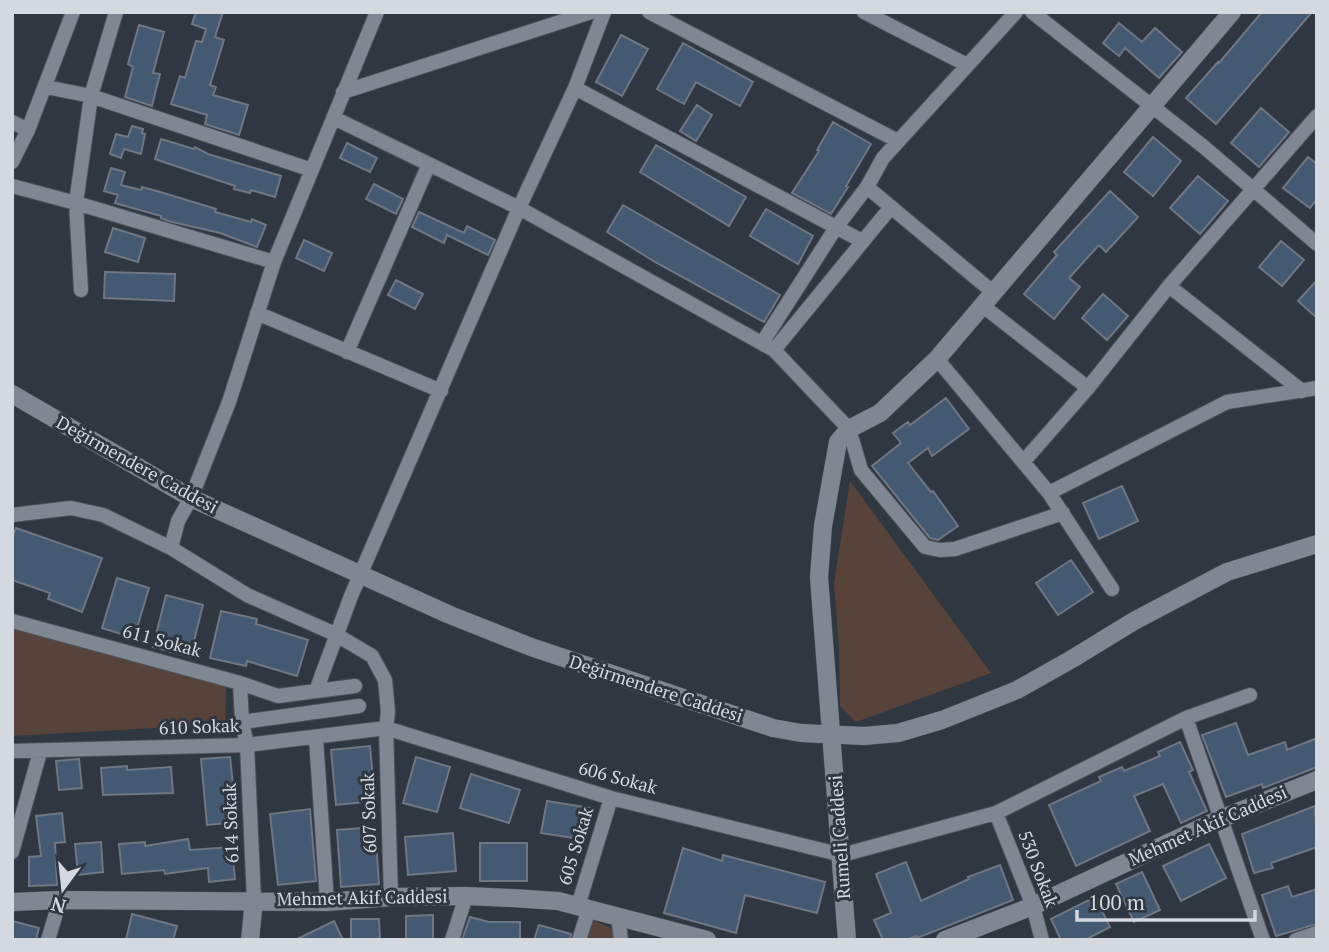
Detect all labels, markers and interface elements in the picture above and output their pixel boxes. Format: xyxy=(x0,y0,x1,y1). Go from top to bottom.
street label: Değirmendere Caddesi xyxy=(52,410,223,519)
street label: 611 Sokak xyxy=(120,618,205,662)
street label: Değirmendere Caddesi xyxy=(566,649,746,727)
street label: 610 Sokak xyxy=(158,713,240,739)
street label: 606 Sokak xyxy=(576,755,661,799)
street label: 607 Sokak xyxy=(355,772,381,854)
street label: Rumeli Caddesi xyxy=(823,774,855,900)
street label: Mehmet Akif Caddesi xyxy=(1125,779,1291,871)
street label: 614 Sokak xyxy=(217,782,243,864)
street label: 605 Sokak xyxy=(552,803,598,888)
street label: 530 Sokak xyxy=(1013,827,1065,911)
north arrow xyxy=(28,854,98,924)
scale bar xyxy=(1077,878,1256,922)
street label: Mehmet Akif Caddesi xyxy=(276,884,448,910)
text: 100 m xyxy=(1088,888,1145,916)
text: N xyxy=(48,892,69,920)

